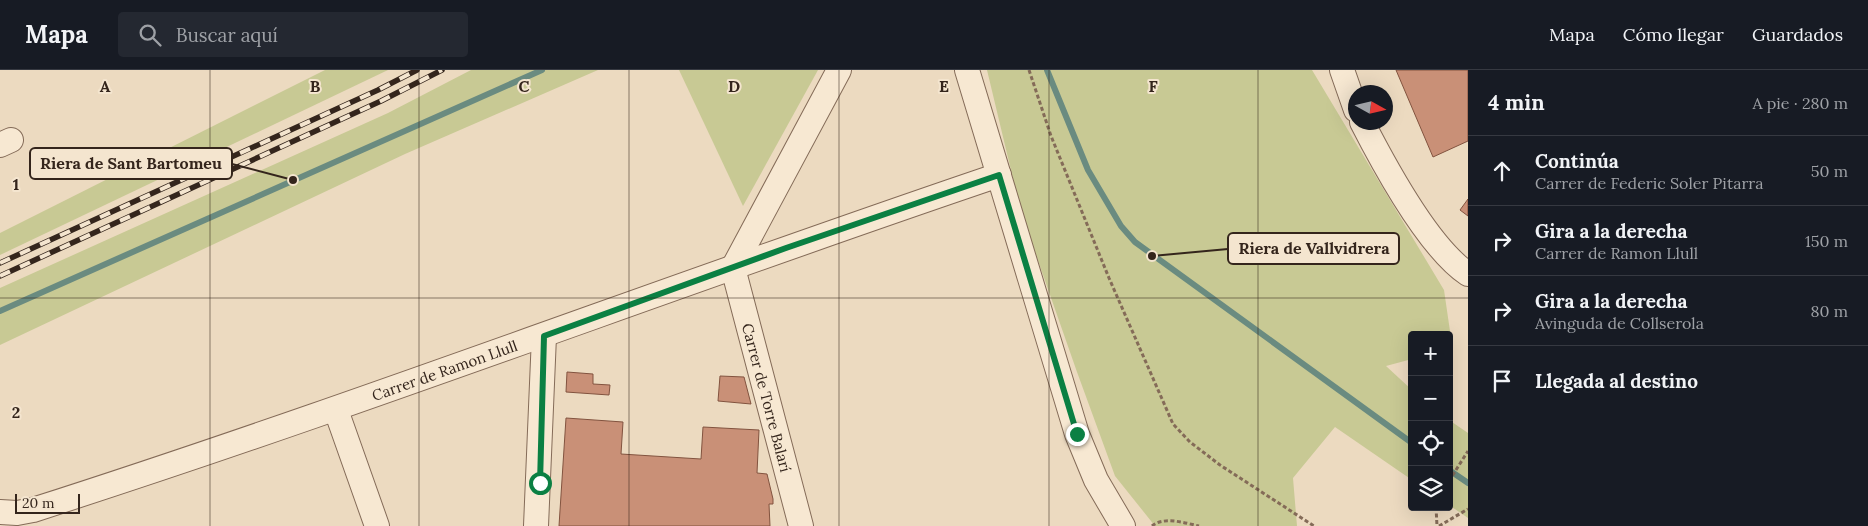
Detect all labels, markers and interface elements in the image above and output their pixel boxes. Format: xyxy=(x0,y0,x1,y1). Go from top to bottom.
search box xyxy=(118,12,468,57)
text: Mapa xyxy=(25,19,88,50)
icon: search xyxy=(136,21,164,49)
text: Buscar aquí xyxy=(176,23,278,47)
text: Mapa xyxy=(1549,23,1595,46)
text: Cómo llegar xyxy=(1623,23,1724,46)
text: Guardados xyxy=(1752,23,1843,46)
text: A xyxy=(100,76,111,96)
text: B xyxy=(310,76,321,96)
text: C xyxy=(518,76,530,96)
text: D xyxy=(728,76,740,96)
text: E xyxy=(939,76,949,96)
text: F xyxy=(1148,76,1158,96)
north arrow xyxy=(1348,85,1393,130)
text: 4 min xyxy=(1488,89,1545,116)
text: A pie · 280 m xyxy=(1753,93,1848,113)
callout: Riera de Sant Bartomeu xyxy=(30,148,232,179)
text: Continúa xyxy=(1535,149,1619,173)
text: Riera de Sant Bartomeu xyxy=(40,153,222,173)
icon: ahead xyxy=(1488,157,1516,185)
text: 50 m xyxy=(1811,161,1848,181)
text: Carrer de Federic Soler Pitarra xyxy=(1535,173,1763,193)
text: 1 xyxy=(13,174,19,194)
text: Gira a la derecha xyxy=(1535,219,1688,243)
icon: right xyxy=(1488,227,1516,255)
text: 150 m xyxy=(1805,231,1848,251)
callout: Riera de Vallvidrera xyxy=(1228,233,1399,264)
text: Riera de Vallvidrera xyxy=(1238,238,1390,258)
text: Carrer de Ramon Llull xyxy=(1535,243,1698,263)
text: Gira a la derecha xyxy=(1535,289,1688,313)
icon: right xyxy=(1488,297,1516,325)
text: 80 m xyxy=(1811,301,1848,321)
text: Avinguda de Collserola xyxy=(1535,313,1704,333)
street label: Carrer de Torre Balarí xyxy=(738,321,796,474)
map controls xyxy=(1408,331,1453,511)
button: + xyxy=(1408,331,1453,376)
street label: Carrer de Ramon Llull xyxy=(369,335,520,404)
icon: arrive xyxy=(1488,367,1516,395)
text: Llegada al destino xyxy=(1535,369,1698,393)
button: − xyxy=(1408,376,1453,421)
text: 2 xyxy=(12,402,20,422)
button: locate xyxy=(1408,421,1453,466)
route end xyxy=(1066,423,1089,446)
button: layers xyxy=(1408,466,1453,511)
route start xyxy=(529,472,552,495)
scale bar xyxy=(15,491,80,514)
text: 20 m xyxy=(22,494,54,512)

